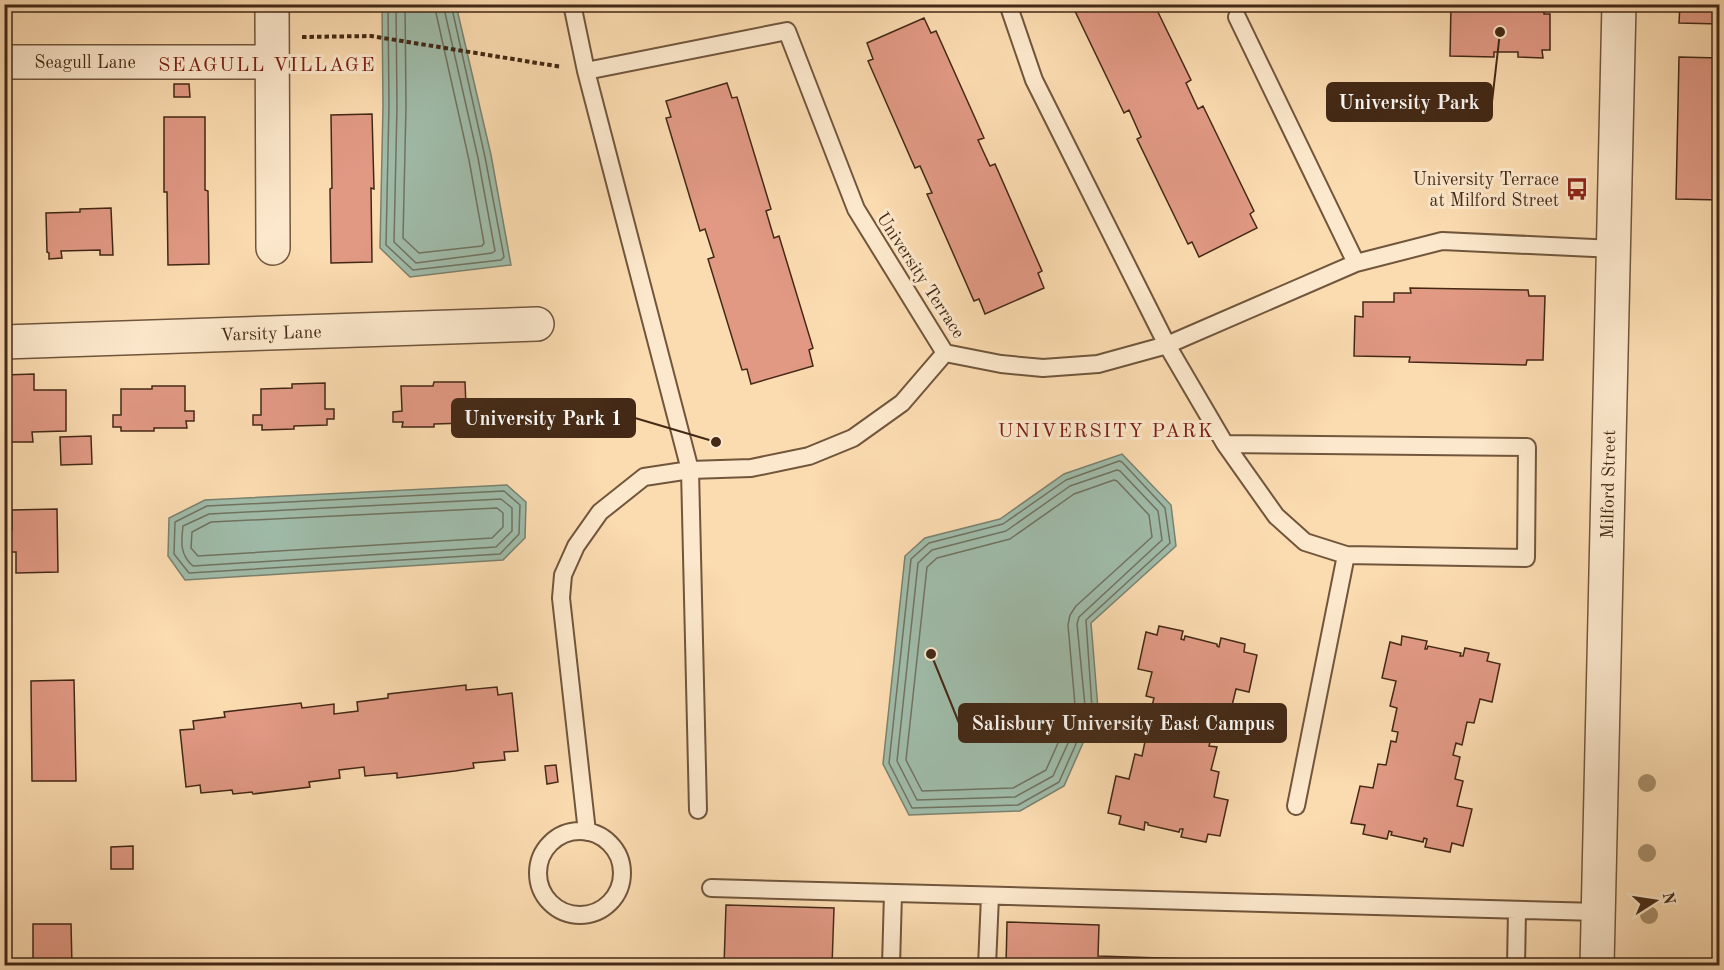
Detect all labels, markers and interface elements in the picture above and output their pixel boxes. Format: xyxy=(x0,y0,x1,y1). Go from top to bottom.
street label: Seagull Lane xyxy=(34,54,136,72)
district label: SEAGULL VILLAGE xyxy=(158,56,376,76)
callout: University Park xyxy=(1327,83,1492,121)
text: University Park xyxy=(1338,94,1480,114)
place label: University Terrace at Milford Street xyxy=(1413,171,1559,210)
bus stop icon: University Terrace at Milford Street xyxy=(1564,176,1590,202)
street label: University Terrace xyxy=(873,209,968,342)
street label: Varsity Lane xyxy=(220,323,322,345)
callout: University Park 1 xyxy=(452,399,635,437)
text: University Park 1 xyxy=(464,410,622,430)
district label: UNIVERSITY PARK xyxy=(998,422,1214,442)
street label: Milford Street xyxy=(1599,429,1619,539)
callout: Salisbury University East Campus xyxy=(959,704,1286,742)
text: Salisbury University East Campus xyxy=(971,715,1275,735)
north arrow xyxy=(1625,871,1685,931)
text: N xyxy=(1659,891,1677,907)

